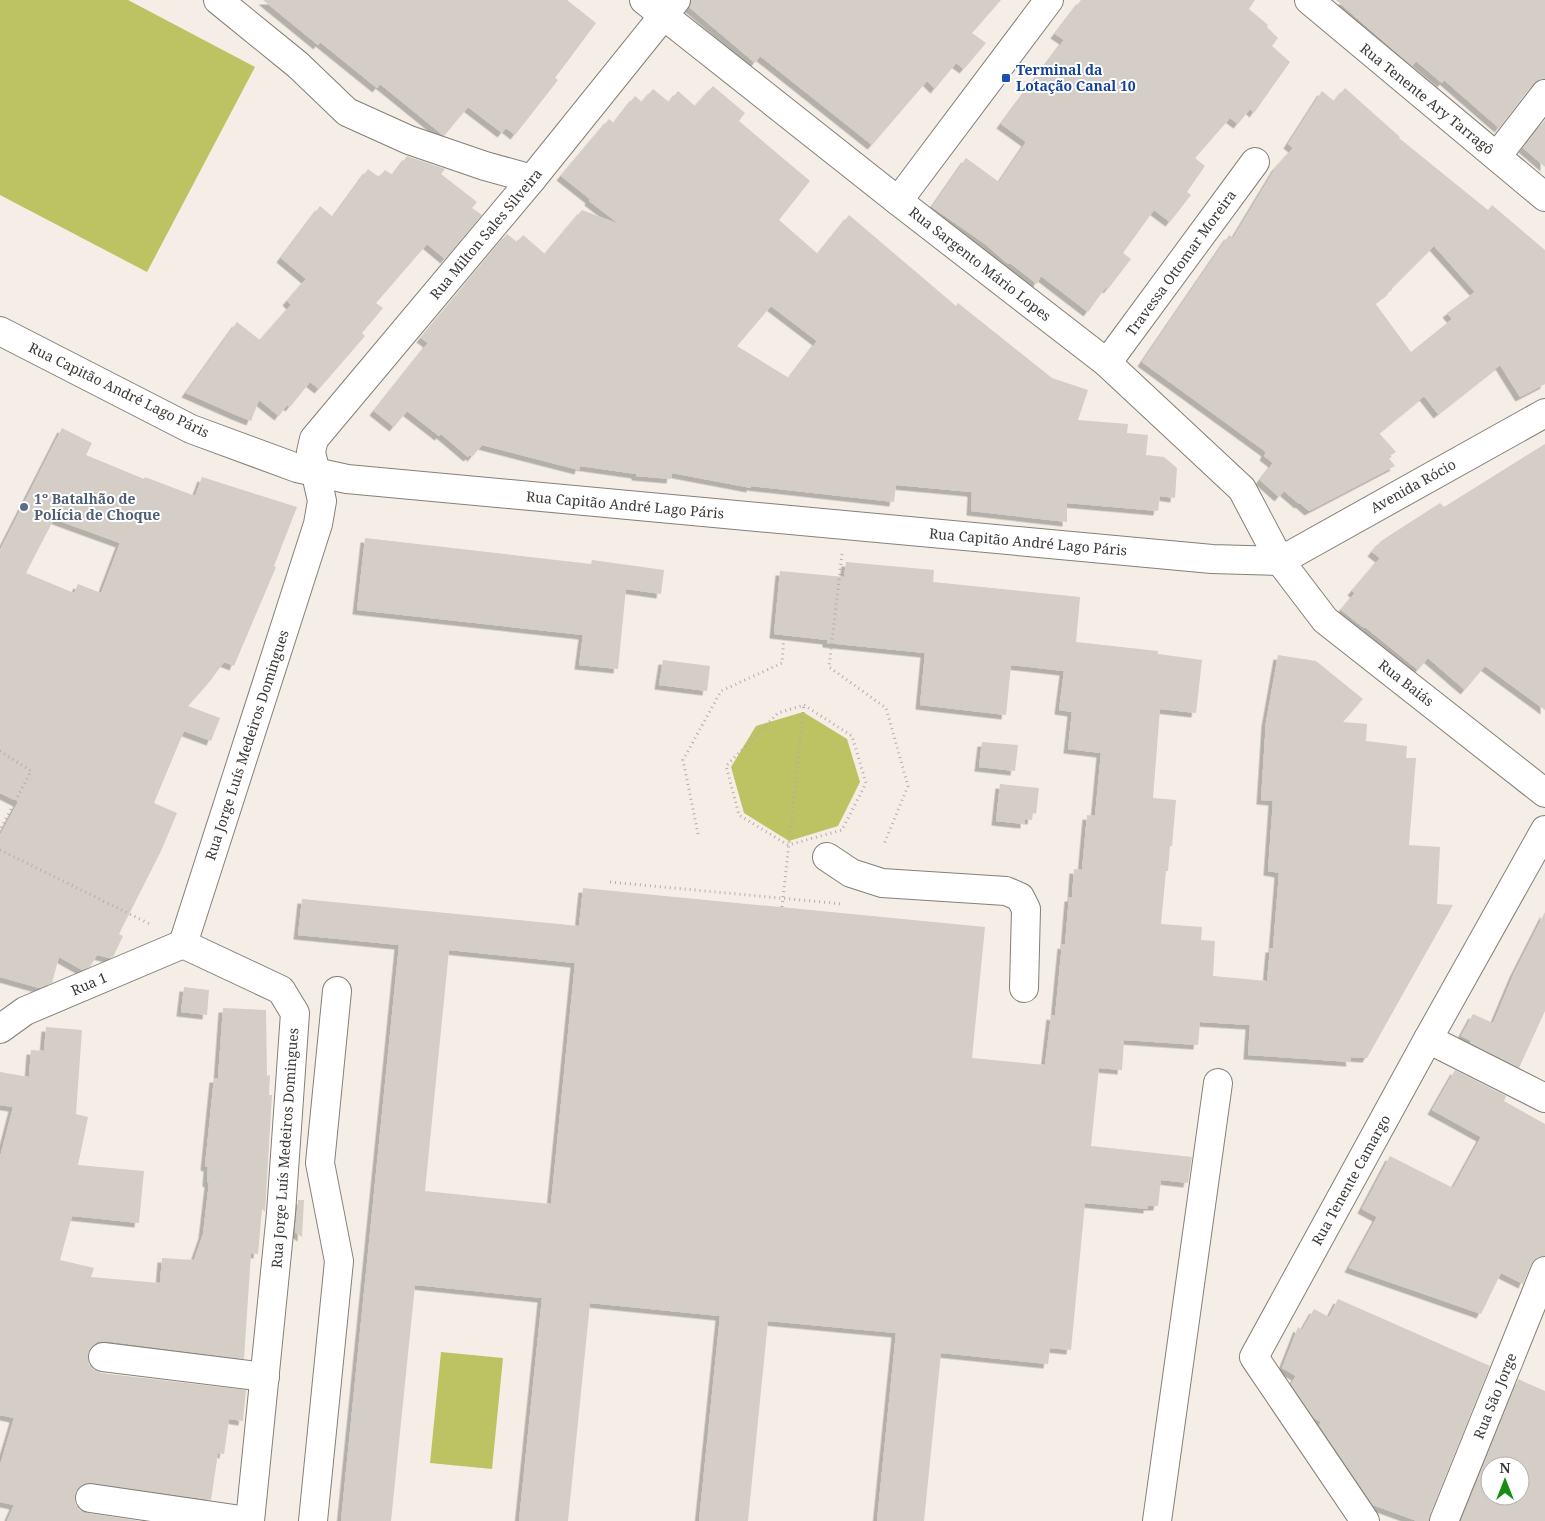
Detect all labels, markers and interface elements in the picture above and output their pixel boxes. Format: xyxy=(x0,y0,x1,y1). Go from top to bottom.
street label: Rua Tenente Ary Tarragô xyxy=(1356,39,1498,159)
place label: Terminal da Lotação Canal 10 xyxy=(1016,60,1136,95)
marker: Terminal da Lotação Canal 10 xyxy=(1000,72,1012,84)
street label: Rua Milton Sales Silveira xyxy=(425,164,546,303)
street label: Travessa Ottomar Moreira xyxy=(1121,186,1240,340)
street label: Rua Sargento Mário Lopes xyxy=(905,202,1055,325)
street label: Rua Capitão André Lago Páris xyxy=(26,338,213,442)
street label: Avenida Rócio xyxy=(1367,454,1459,517)
street label: Rua Capitão André Lago Páris xyxy=(525,486,725,523)
place label: 1º Batalhão de Polícia de Choque xyxy=(34,489,160,524)
marker: 1º Batalhão de Polícia de Choque xyxy=(18,501,30,513)
street label: Rua Capitão André Lago Páris xyxy=(928,523,1128,560)
street label: Rua Jorge Luís Medeiros Domingues xyxy=(200,627,293,862)
street label: Rua Baiás xyxy=(1375,655,1438,710)
street label: Rua 1 xyxy=(68,967,110,1000)
street label: Rua Jorge Luís Medeiros Domingues xyxy=(267,1027,302,1269)
street label: Rua Tenente Camargo xyxy=(1307,1111,1394,1248)
street label: Rua São Jorge xyxy=(1469,1350,1520,1442)
north arrow xyxy=(1480,1456,1530,1506)
text: N xyxy=(1499,1458,1511,1477)

